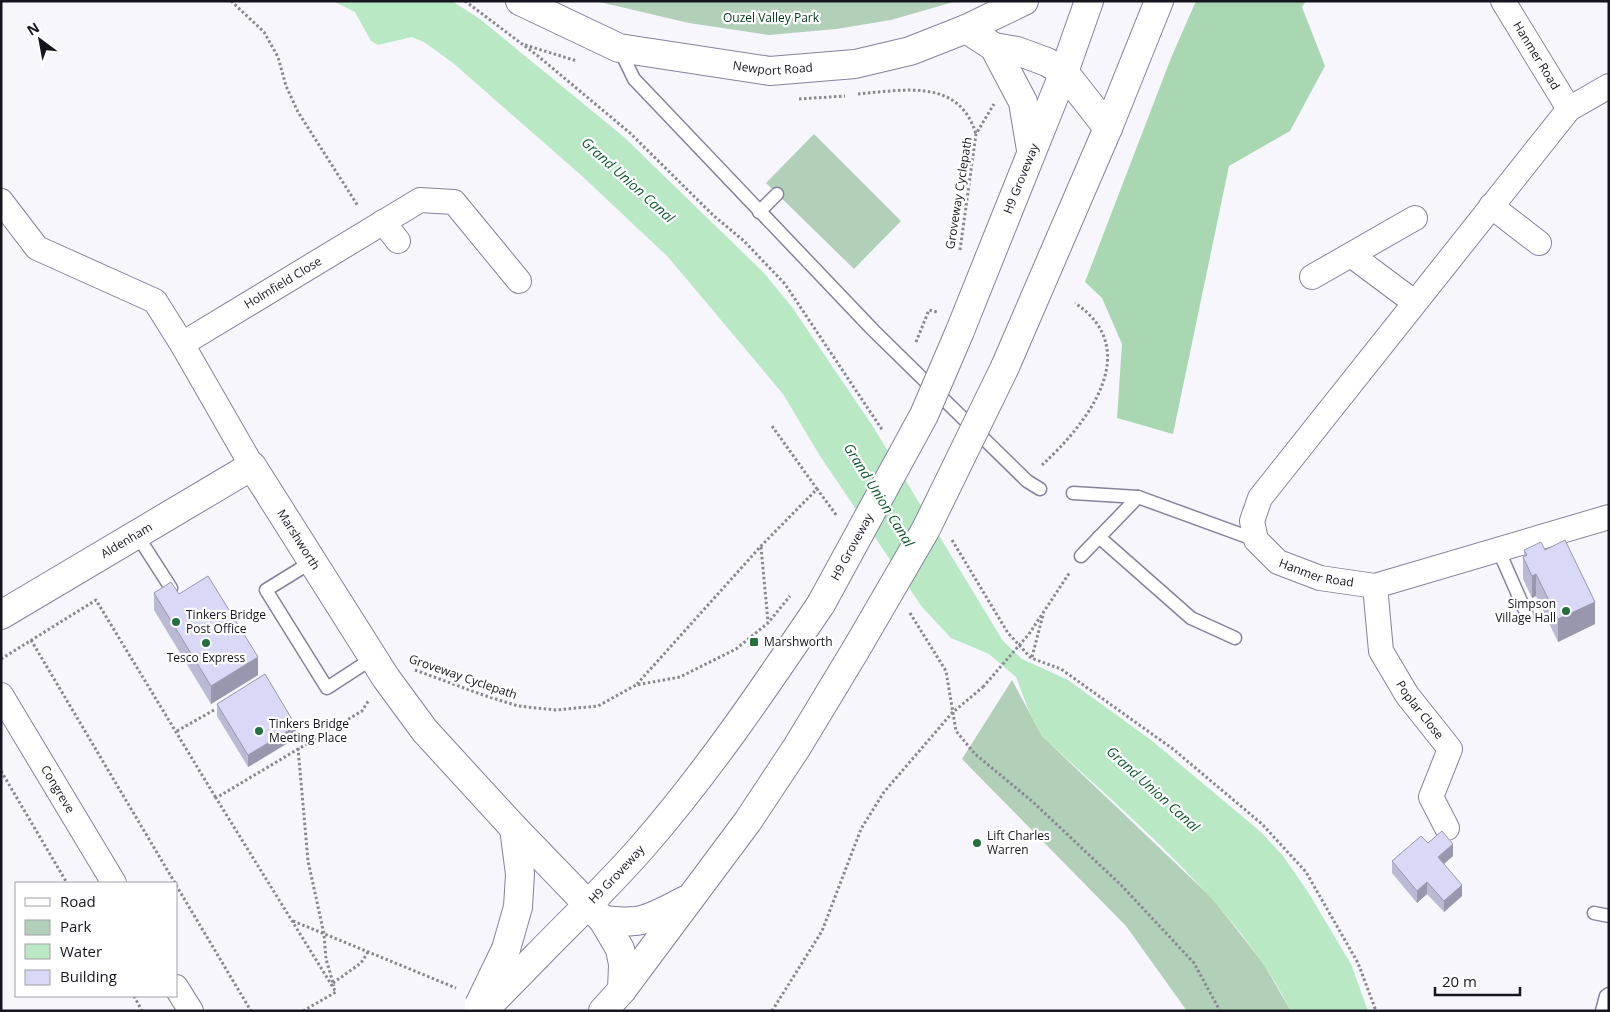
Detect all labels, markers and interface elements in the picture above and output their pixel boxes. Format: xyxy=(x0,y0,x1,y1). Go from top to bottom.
park label: Ouzel Valley Park xyxy=(723,9,820,26)
north arrow xyxy=(15,15,65,65)
text: N xyxy=(23,17,43,40)
street label: Hanmer Road xyxy=(1509,18,1564,93)
street label: Newport Road xyxy=(732,56,813,79)
water label: Grand Union Canal xyxy=(578,133,679,227)
street label: Groveway Cyclepath xyxy=(941,136,976,250)
street label: H9 Groveway xyxy=(999,140,1043,216)
street label: Holmfield Close xyxy=(241,252,325,312)
water label: Grand Union Canal xyxy=(840,439,919,551)
street label: Marshworth xyxy=(273,506,324,573)
street label: H9 Groveway xyxy=(826,509,877,583)
street label: Aldenham xyxy=(97,518,155,562)
street label: Hanmer Road xyxy=(1277,554,1355,591)
place label: Simpson Village Hall xyxy=(1495,595,1556,626)
marker: Simpson Village Hall xyxy=(1560,605,1572,617)
place label: Tinkers Bridge Post Office xyxy=(186,606,266,637)
marker: Tinkers Bridge Post Office xyxy=(170,616,182,628)
place label: Marshworth xyxy=(764,633,833,650)
marker: Marshworth xyxy=(748,636,760,648)
marker: Tesco Express xyxy=(200,637,212,649)
place label: Tesco Express xyxy=(167,649,246,666)
street label: Groveway Cyclepath xyxy=(407,650,520,703)
street label: Poplar Close xyxy=(1392,677,1448,743)
place label: Tinkers Bridge Meeting Place xyxy=(269,715,349,746)
marker: Tinkers Bridge Meeting Place xyxy=(253,725,265,737)
water label: Grand Union Canal xyxy=(1103,742,1204,836)
street label: Congreve xyxy=(37,762,79,816)
place label: Lift Charles Warren xyxy=(987,827,1050,858)
marker: Lift Charles Warren xyxy=(971,837,983,849)
street label: H9 Groveway xyxy=(585,840,649,907)
legend xyxy=(15,882,178,997)
text: Road xyxy=(60,891,96,911)
text: Park xyxy=(60,916,91,936)
text: Water xyxy=(60,941,102,961)
scale bar xyxy=(1435,964,1520,996)
text: Building xyxy=(60,966,117,986)
text: 20 m xyxy=(1442,971,1477,991)

